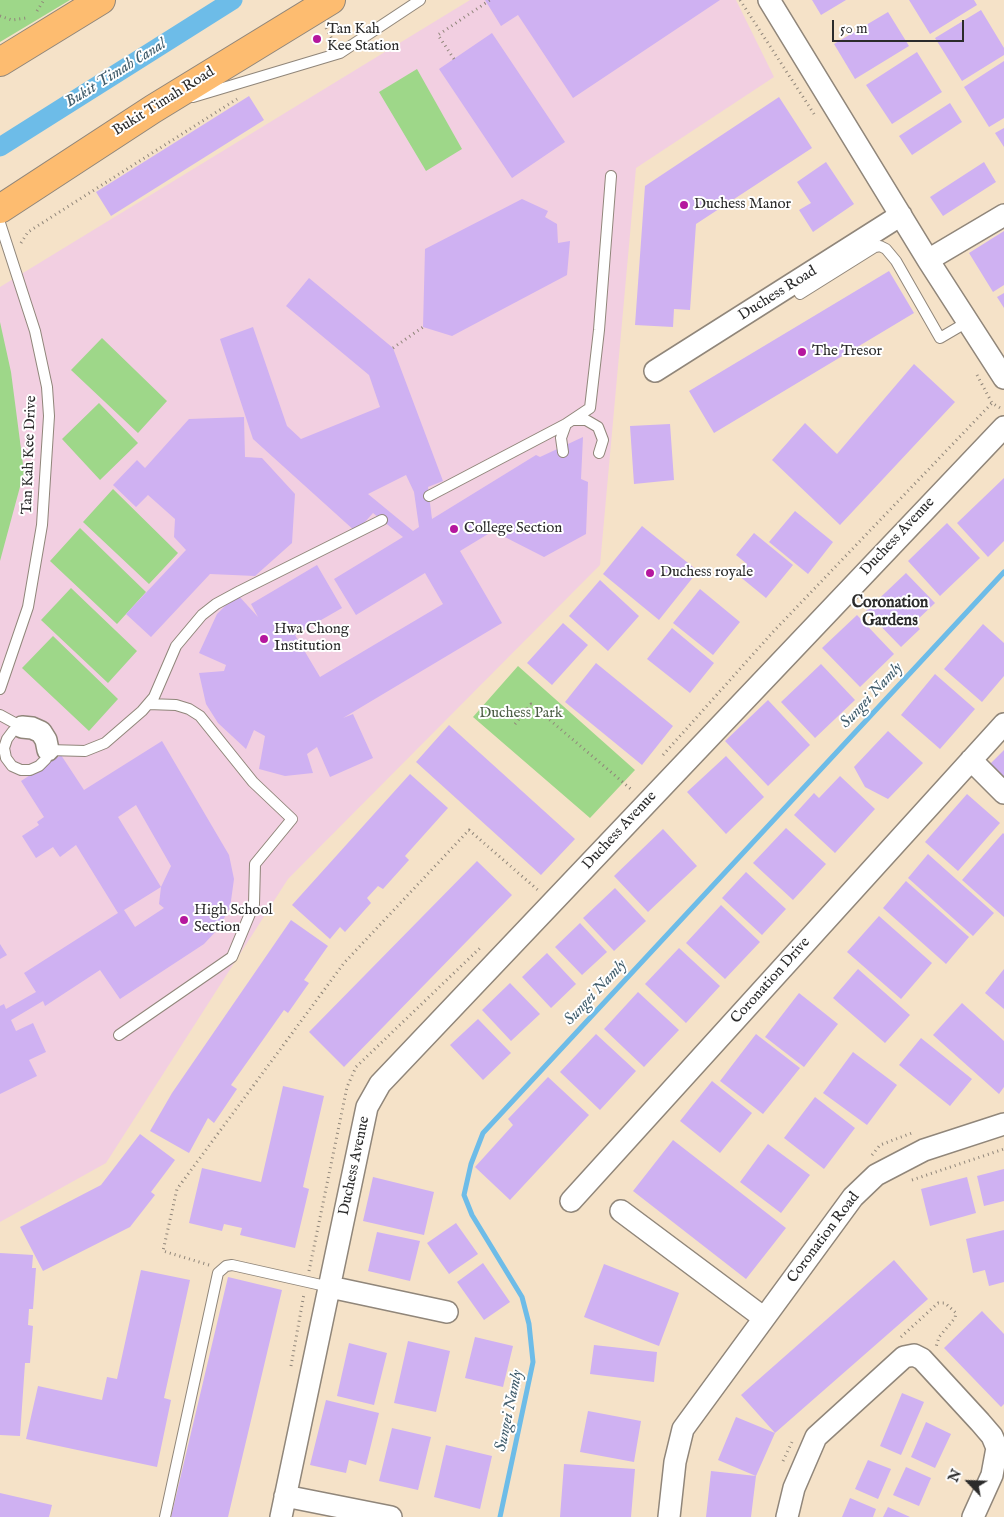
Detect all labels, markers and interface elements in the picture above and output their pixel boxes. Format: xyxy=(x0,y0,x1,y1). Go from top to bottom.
scale bar xyxy=(834,10,966,42)
text: 50 m xyxy=(840,19,868,38)
place label: Tan Kah Kee Station xyxy=(327,21,399,56)
marker: Tan Kah Kee Station xyxy=(311,33,323,45)
water label: Bukit Timah Canal xyxy=(62,35,170,113)
street label: Bukit Timah Road xyxy=(110,64,218,140)
place label: Duchess Manor xyxy=(694,196,791,214)
marker: Duchess Manor xyxy=(678,199,690,211)
street label: Duchess Road xyxy=(736,263,820,325)
place label: The Tresor xyxy=(812,343,882,361)
marker: The Tresor xyxy=(796,346,808,358)
street label: Tan Kah Kee Drive xyxy=(19,395,41,515)
street label: Duchess Avenue xyxy=(857,494,939,580)
place label: College Section xyxy=(464,520,562,538)
marker: College Section xyxy=(448,523,460,535)
place label: Duchess royale xyxy=(660,564,753,582)
marker: Duchess royale xyxy=(644,567,656,579)
district label: Coronation Gardens xyxy=(852,594,928,632)
place label: Hwa Chong Institution xyxy=(274,621,349,656)
marker: Hwa Chong Institution xyxy=(258,633,270,645)
water label: Sungei Namly xyxy=(837,659,907,733)
park label: Duchess Park xyxy=(479,705,563,723)
street label: Duchess Avenue xyxy=(579,788,661,874)
place label: High School Section xyxy=(194,902,273,937)
marker: High School Section xyxy=(178,914,190,926)
street label: Coronation Drive xyxy=(727,934,815,1028)
water label: Sungei Namly xyxy=(561,956,631,1030)
street label: Duchess Avenue xyxy=(336,1115,374,1217)
street label: Coronation Road xyxy=(784,1189,864,1287)
water label: Sungei Namly xyxy=(492,1368,528,1454)
north arrow xyxy=(944,1457,994,1507)
text: N xyxy=(945,1467,966,1485)

